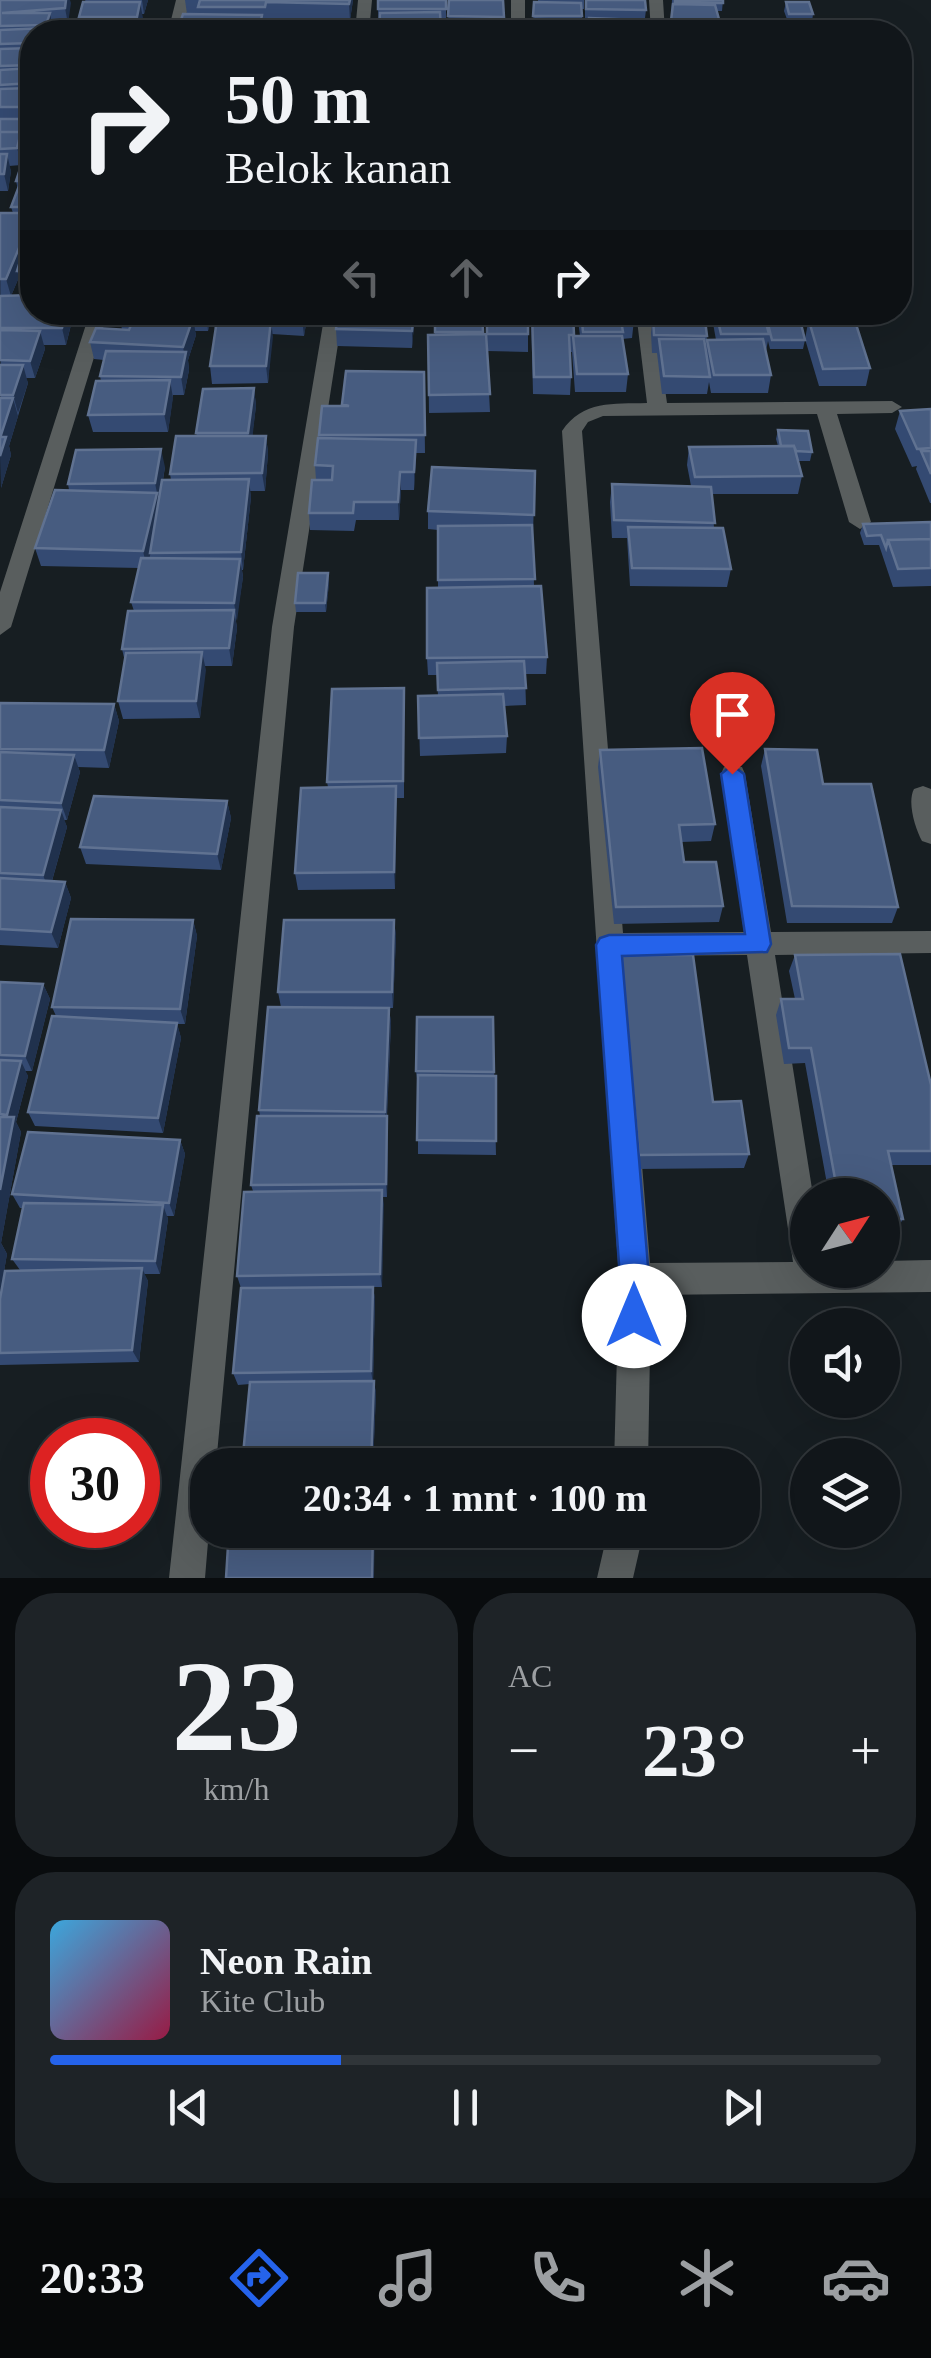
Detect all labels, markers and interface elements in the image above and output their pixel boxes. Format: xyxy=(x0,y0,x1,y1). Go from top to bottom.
icon: right xyxy=(60,60,190,190)
text: 50 m xyxy=(225,61,371,138)
text: Belok kanan xyxy=(225,143,451,193)
icon: left xyxy=(334,250,389,305)
icon: ahead xyxy=(439,250,494,305)
icon: right xyxy=(544,250,599,305)
pin xyxy=(690,672,775,775)
icon: arrive xyxy=(705,687,760,742)
north arrow xyxy=(790,1178,900,1288)
map controls xyxy=(790,1178,900,1548)
position arrow xyxy=(582,1264,686,1368)
button: sound xyxy=(790,1308,900,1418)
speed limit sign: 30 xyxy=(30,1418,160,1548)
button: layers xyxy=(790,1438,900,1548)
text: 20:34 · 1 mnt · 100 m xyxy=(303,1477,647,1519)
text: 23 xyxy=(172,1634,302,1778)
text: AC xyxy=(508,1658,552,1694)
text: 23° xyxy=(642,1709,747,1792)
text: − xyxy=(508,1720,539,1781)
text: + xyxy=(850,1720,881,1781)
text: km/h xyxy=(204,1771,269,1807)
text: Neon Rain xyxy=(200,1940,372,1982)
text: Kite Club xyxy=(200,1983,325,2019)
icon: previous xyxy=(161,2080,216,2135)
icon: pause xyxy=(438,2080,493,2135)
icon: next xyxy=(715,2080,770,2135)
icon: directions xyxy=(224,2243,294,2313)
icon: music xyxy=(373,2243,443,2313)
icon: phone xyxy=(523,2243,593,2313)
icon: climate xyxy=(672,2243,742,2313)
icon: car xyxy=(821,2243,891,2313)
text: 20:33 xyxy=(40,2253,145,2303)

